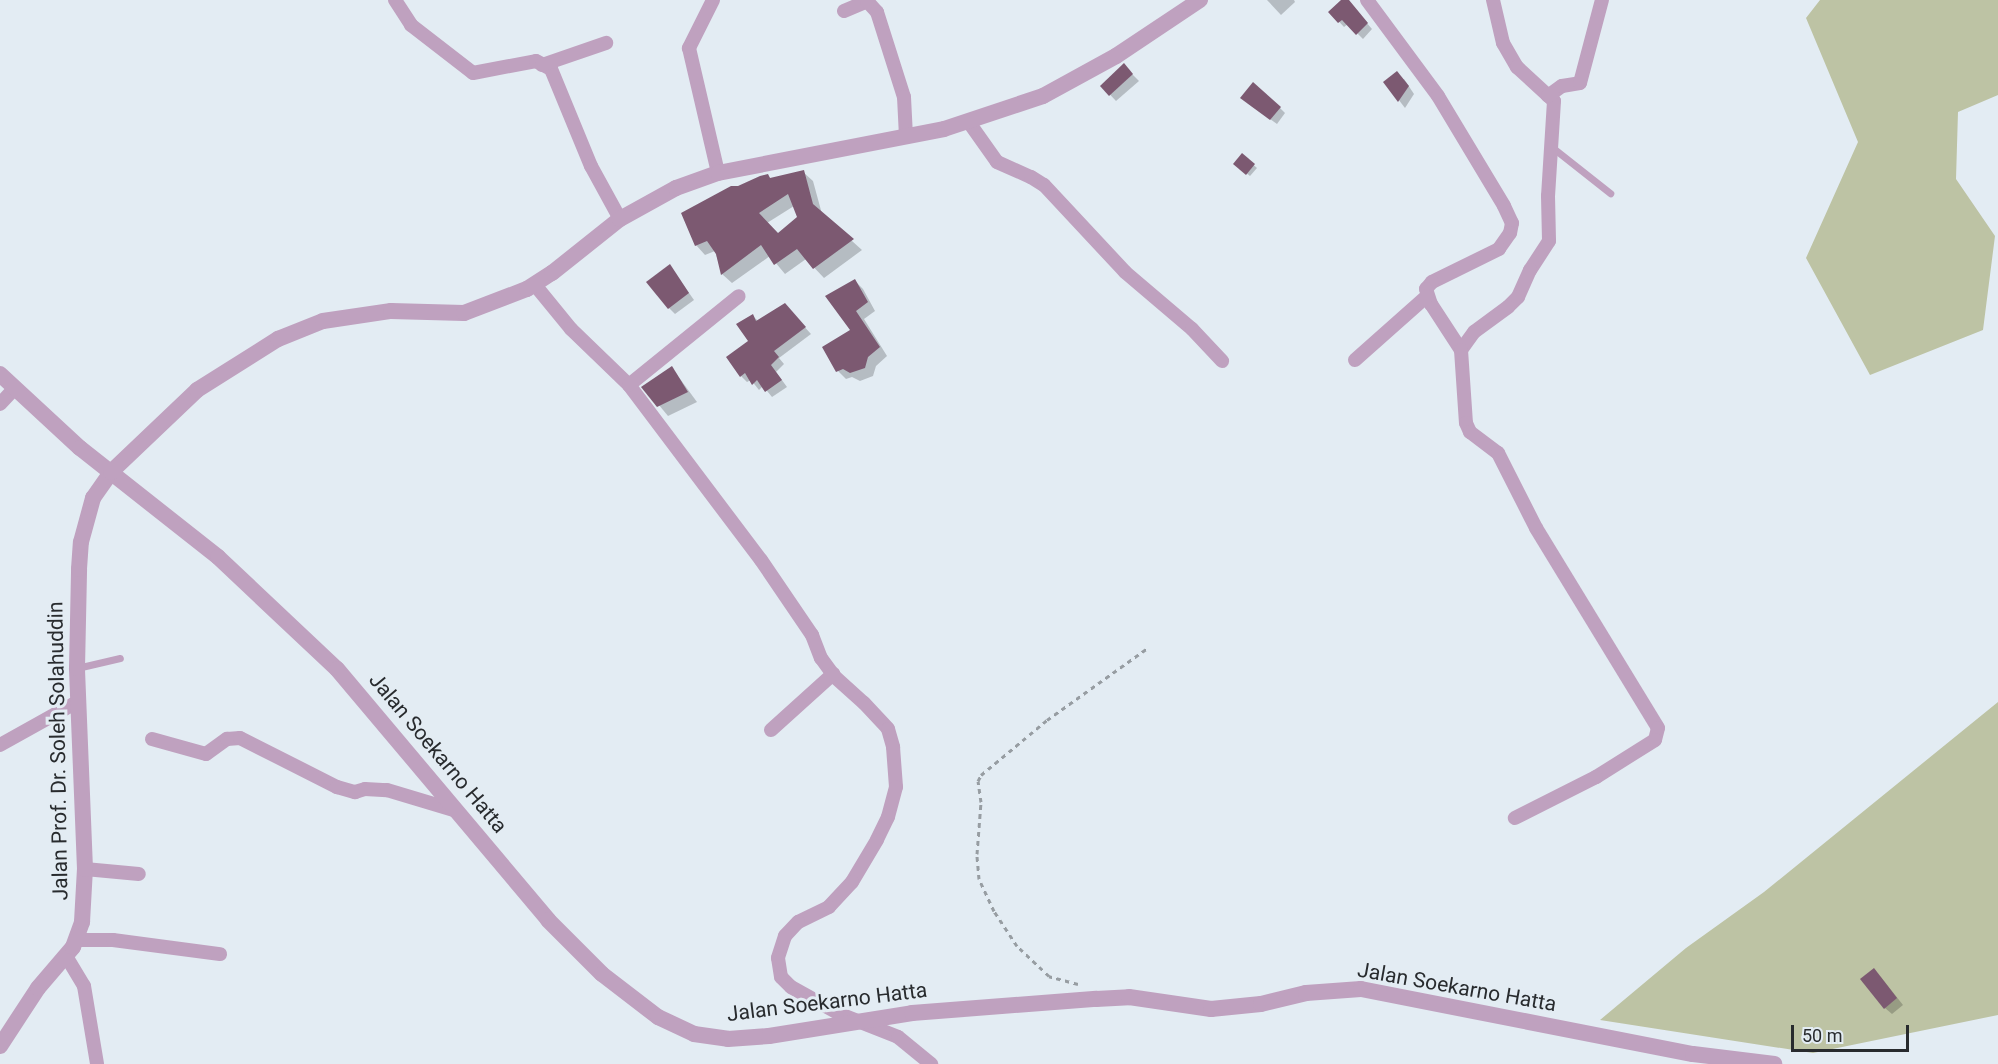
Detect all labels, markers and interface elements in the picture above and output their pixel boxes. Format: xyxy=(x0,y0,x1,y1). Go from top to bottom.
street label: Jalan Prof. Dr. Soleh Solahuddin xyxy=(43,601,73,901)
street label: Jalan Soekarno Hatta xyxy=(364,668,512,838)
street label: Jalan Soekarno Hatta xyxy=(1356,957,1558,1017)
street label: Jalan Soekarno Hatta xyxy=(725,977,929,1027)
scale bar xyxy=(1794,1013,1912,1051)
text: 50 m xyxy=(1802,1025,1842,1046)

